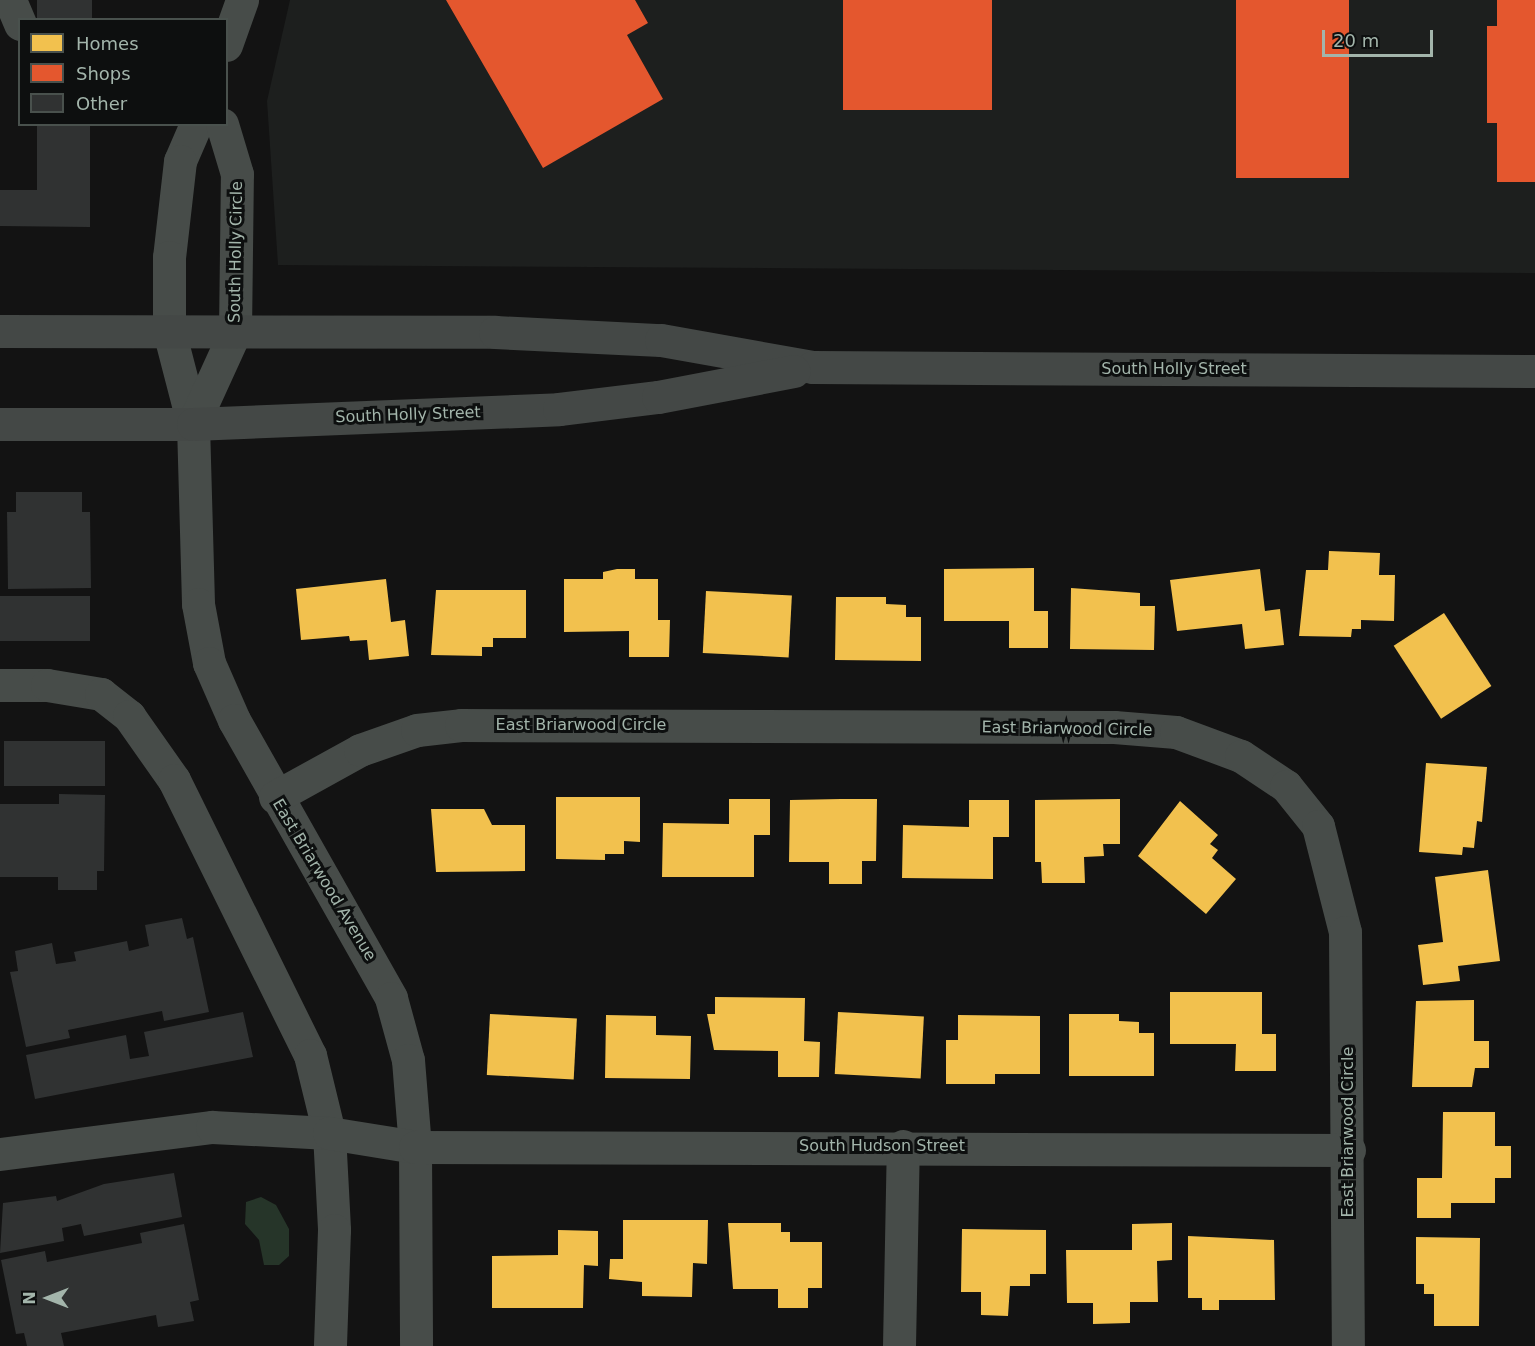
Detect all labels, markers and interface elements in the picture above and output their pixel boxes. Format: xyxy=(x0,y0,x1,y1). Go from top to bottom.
legend xyxy=(18,18,228,126)
scale bar xyxy=(1325,18,1436,56)
text: 20 m xyxy=(1333,30,1379,51)
text: Homes xyxy=(76,33,139,54)
text: Shops xyxy=(76,63,131,84)
text: Other xyxy=(76,93,127,114)
street label: South Holly Circle xyxy=(225,181,247,323)
street label: South Holly Street xyxy=(1101,359,1247,379)
street label: South Holly Street xyxy=(335,403,481,427)
street label: East Briarwood Circle xyxy=(496,715,666,735)
street label: East Briarwood Circle xyxy=(981,718,1153,740)
street label: East Briarwood Avenue xyxy=(268,796,380,964)
street label: East Briarwood Circle xyxy=(1338,1047,1358,1217)
street label: South Hudson Street xyxy=(799,1136,965,1156)
north arrow xyxy=(18,1268,78,1328)
text: N xyxy=(20,1291,39,1305)

